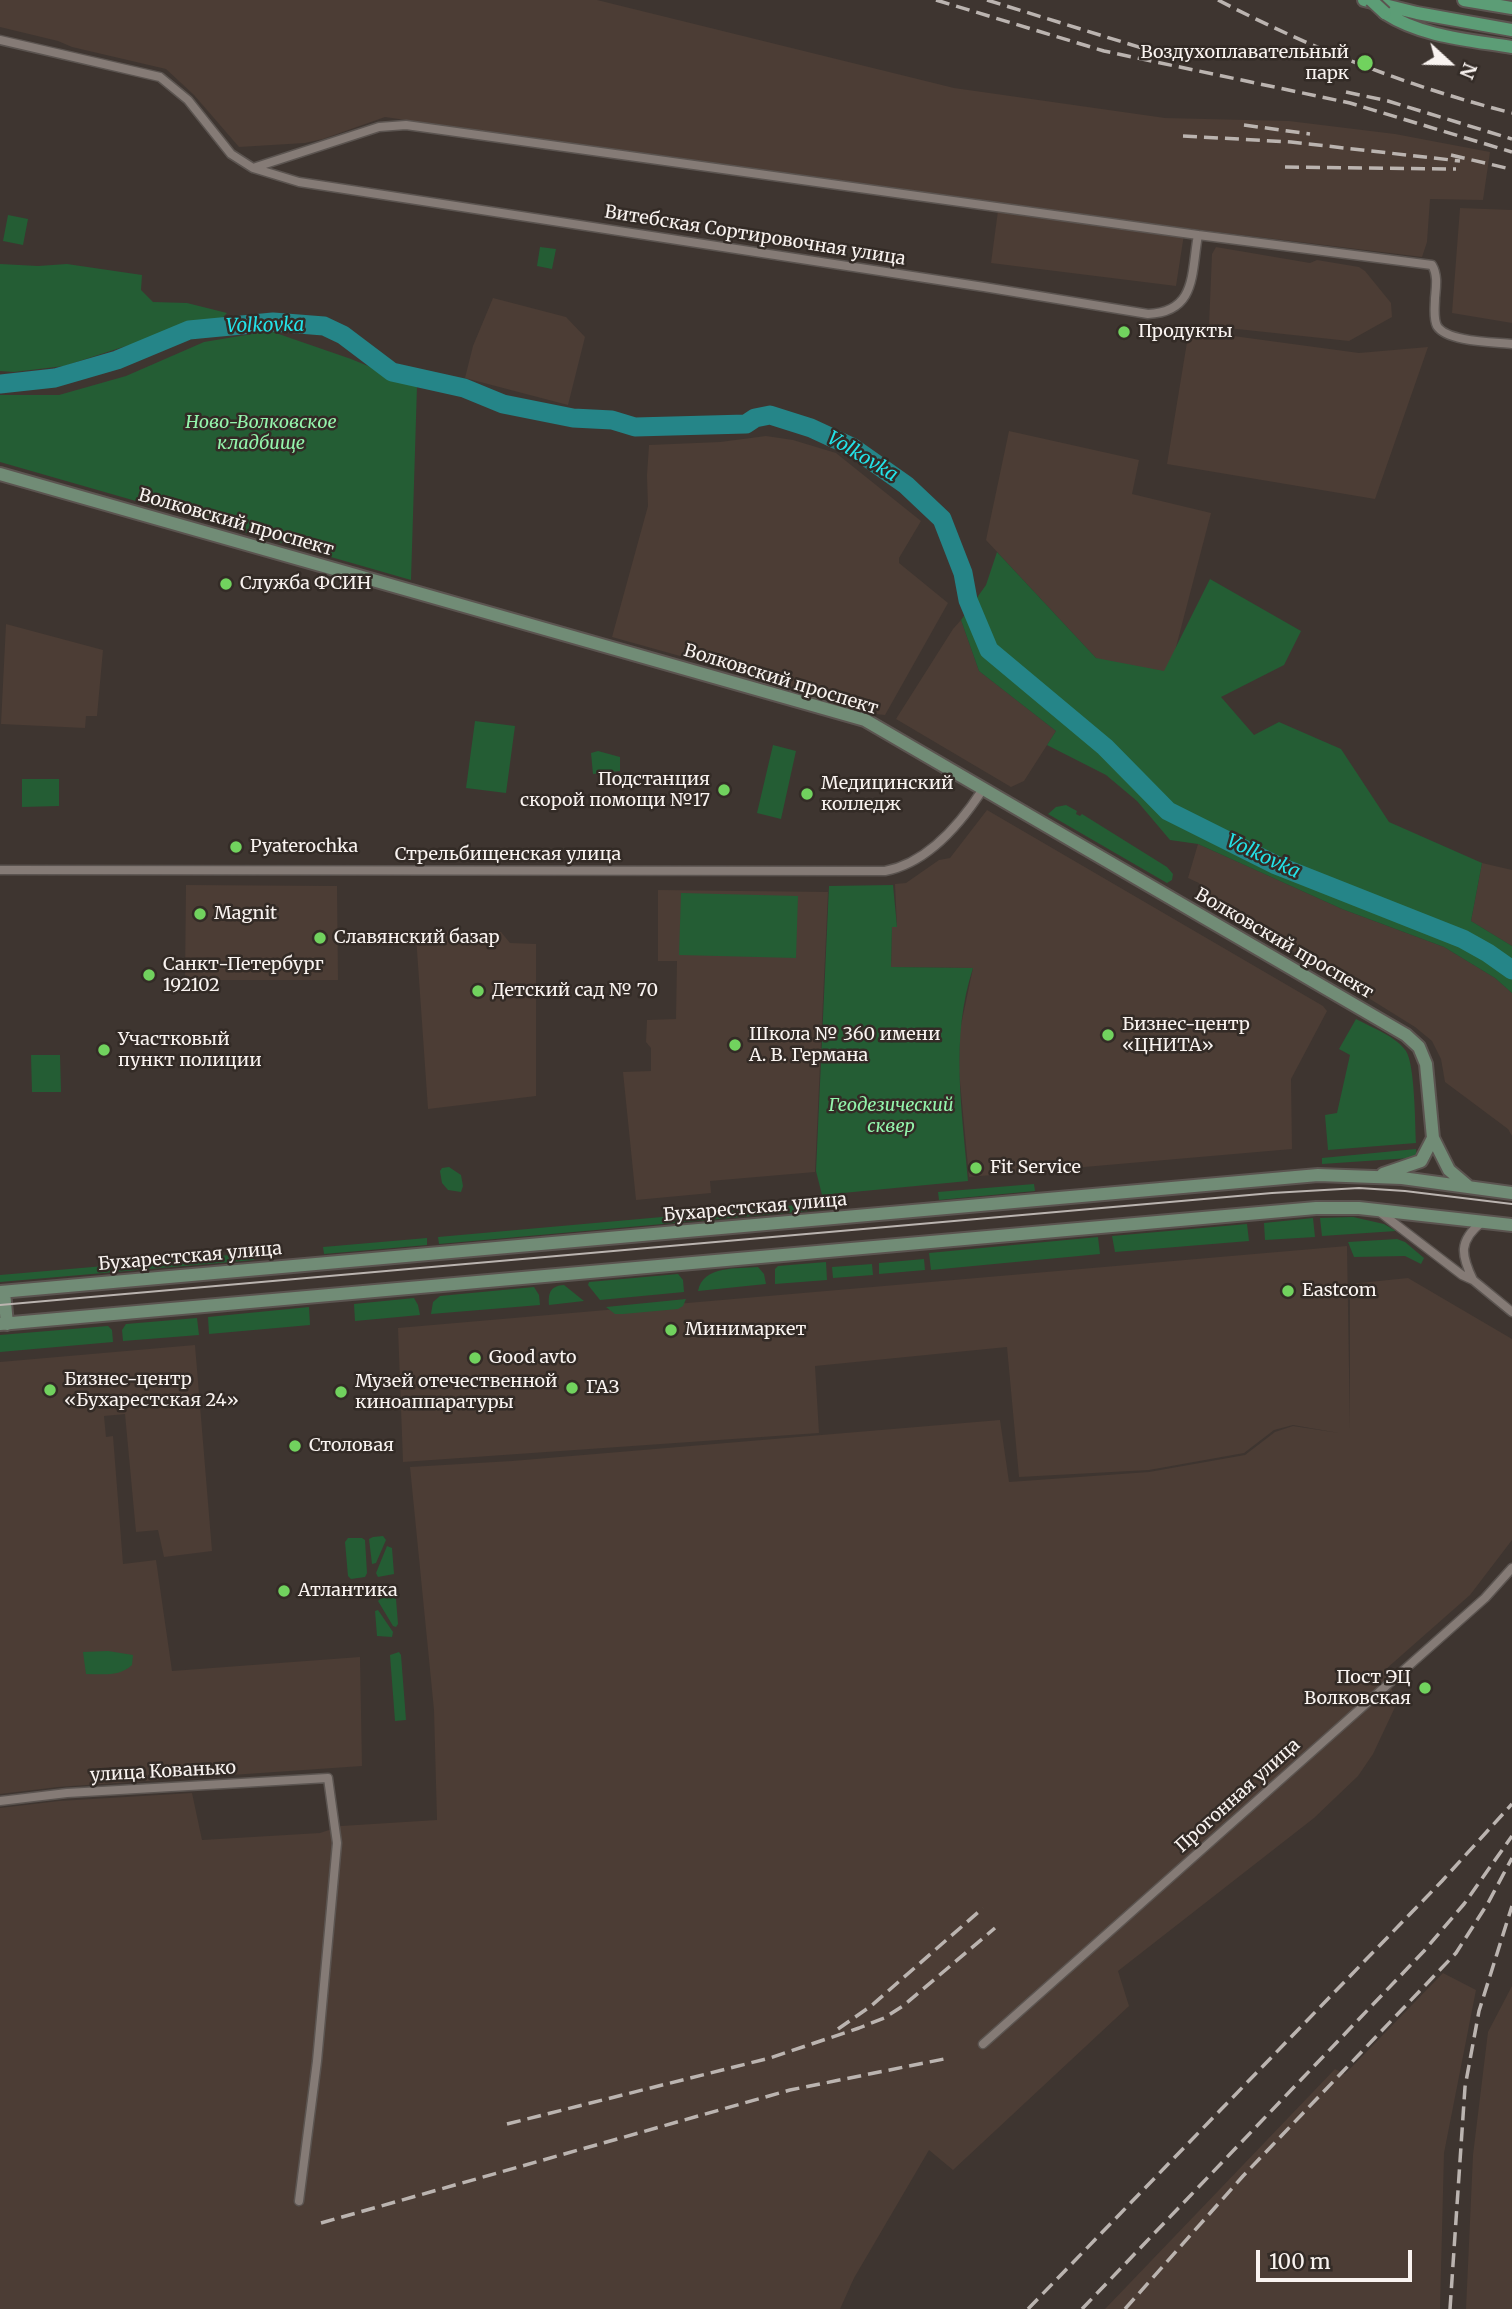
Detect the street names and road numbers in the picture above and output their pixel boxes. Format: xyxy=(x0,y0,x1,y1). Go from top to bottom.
street label: Витебская Сортировочная улица xyxy=(603,202,907,270)
street label: Волковский проспект xyxy=(136,485,336,561)
street label: Волковский проспект xyxy=(681,640,881,720)
street label: Стрельбищенская улица xyxy=(395,844,621,866)
street label: Волковский проспект xyxy=(1191,884,1377,1004)
street label: Бухарестская улица xyxy=(662,1189,848,1227)
street label: Бухарестская улица xyxy=(97,1238,283,1276)
street label: Прогонная улица xyxy=(1171,1734,1305,1858)
street label: улица Кованько xyxy=(89,1757,237,1787)

